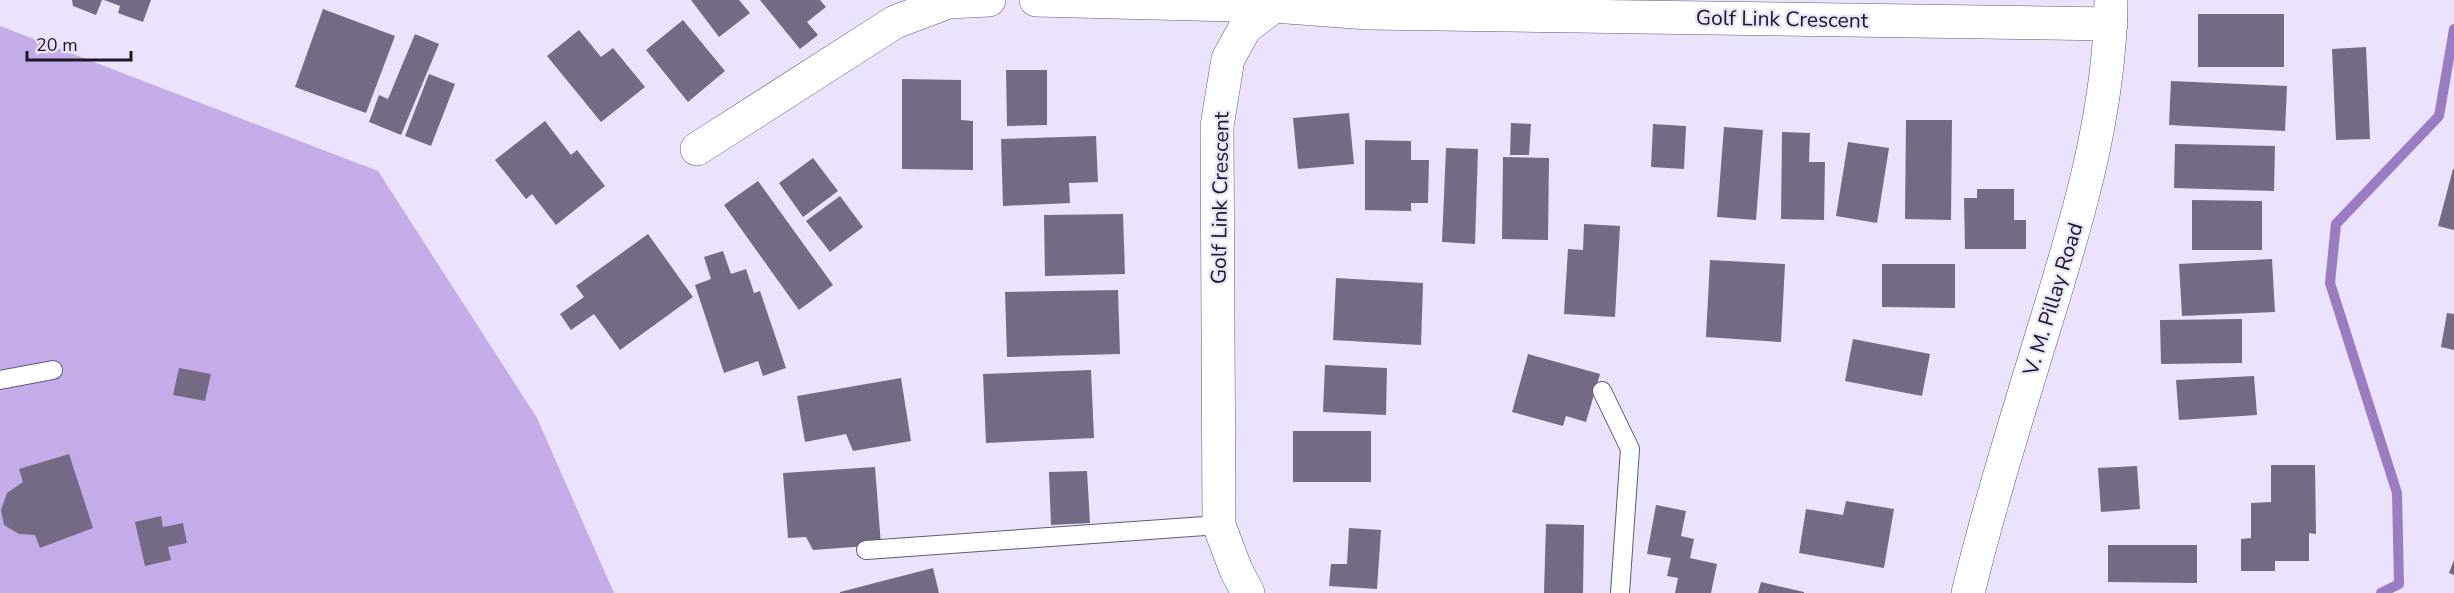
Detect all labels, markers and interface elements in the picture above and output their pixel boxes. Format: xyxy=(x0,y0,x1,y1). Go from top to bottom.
street label: Golf Link Crescent xyxy=(1696,3,1869,35)
scale bar xyxy=(27,24,130,62)
text: 20 m xyxy=(36,33,78,57)
street label: Golf Link Crescent xyxy=(1204,111,1236,284)
street label: V. M. Pillay Road xyxy=(2016,219,2090,380)

